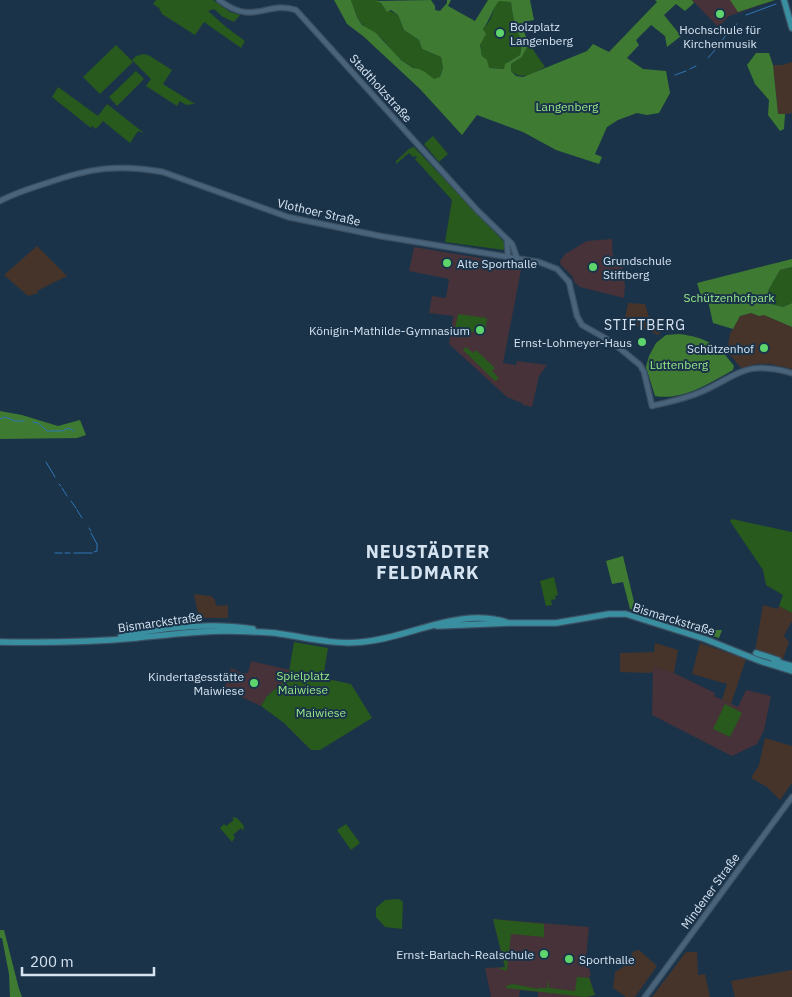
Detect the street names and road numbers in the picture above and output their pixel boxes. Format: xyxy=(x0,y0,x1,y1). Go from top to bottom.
street label: Stadtholzstraße xyxy=(347,51,416,125)
street label: Vlothoer Straße xyxy=(276,195,363,229)
street label: Bismarckstraße xyxy=(631,599,717,639)
street label: Bismarckstraße xyxy=(117,609,204,635)
street label: Mindener Straße xyxy=(677,850,743,932)

